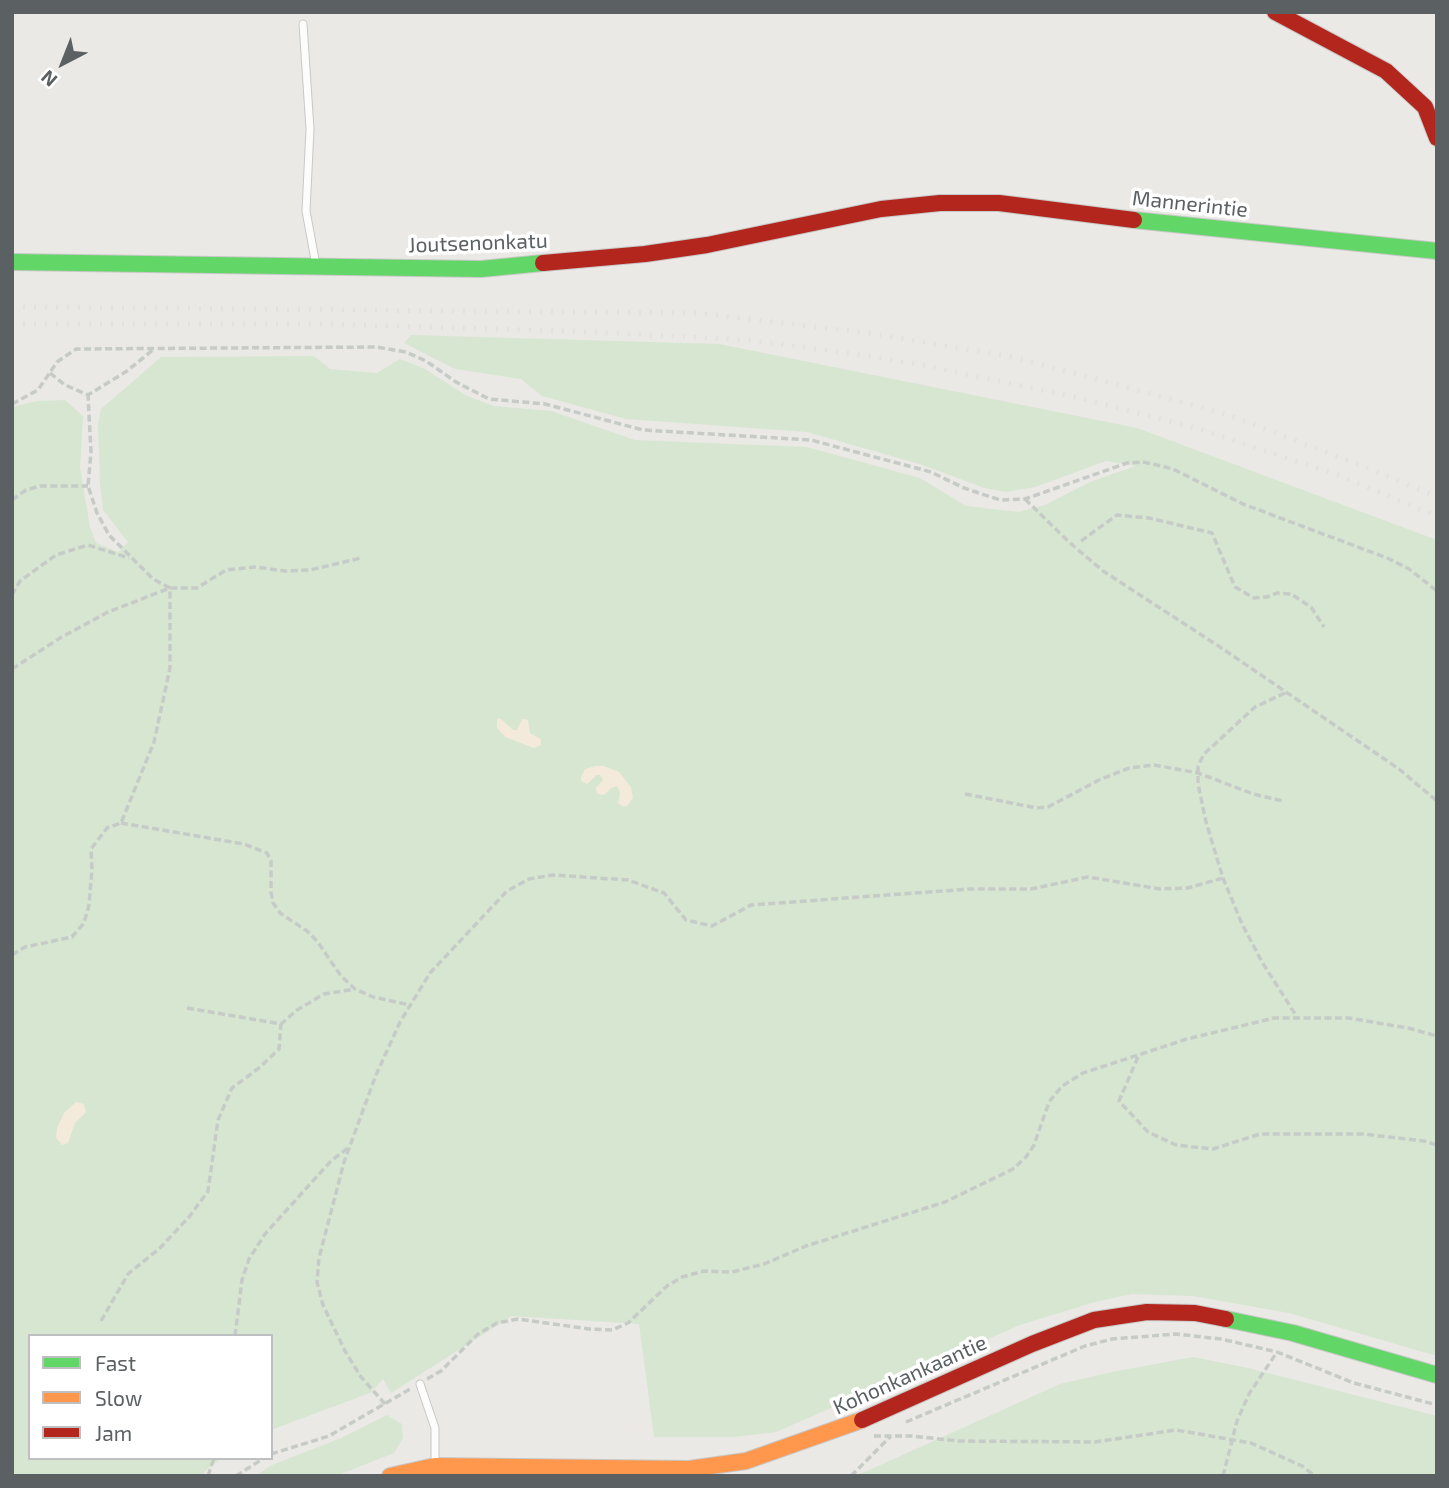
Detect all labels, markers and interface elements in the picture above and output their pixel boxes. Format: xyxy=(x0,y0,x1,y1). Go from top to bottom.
north arrow xyxy=(28,28,98,98)
text: N xyxy=(36,66,61,92)
street label: Mannerintie xyxy=(1131,185,1249,223)
street label: Joutsenonkatu xyxy=(408,228,548,258)
street label: Kohonkankaantie xyxy=(829,1330,991,1420)
legend xyxy=(28,1334,273,1460)
text: Fast xyxy=(95,1350,136,1375)
text: Slow xyxy=(95,1385,142,1410)
text: Jam xyxy=(95,1420,132,1445)

